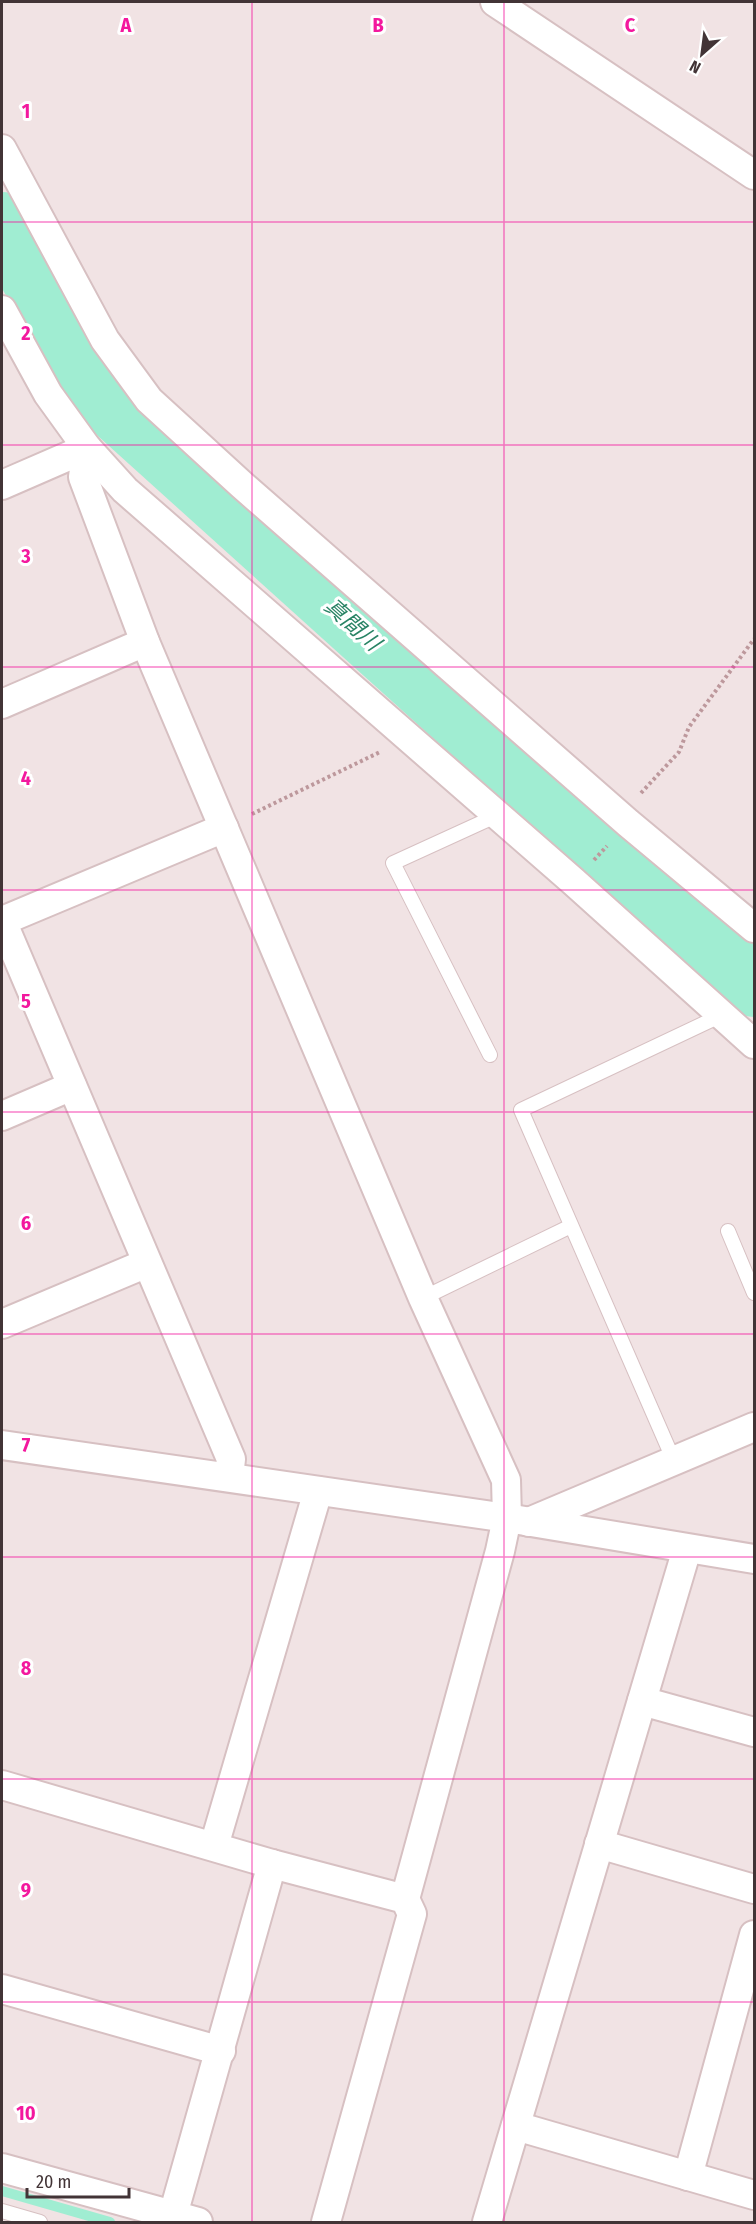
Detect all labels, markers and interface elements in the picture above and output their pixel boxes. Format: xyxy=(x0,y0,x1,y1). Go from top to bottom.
text: A xyxy=(120,13,133,37)
text: B xyxy=(372,13,384,37)
text: C xyxy=(625,13,636,37)
north arrow xyxy=(672,24,732,84)
text: N xyxy=(686,56,704,77)
text: 1 xyxy=(22,99,30,123)
text: 2 xyxy=(20,321,31,345)
text: 3 xyxy=(20,544,31,568)
water label: 真間川 xyxy=(319,592,388,658)
text: 4 xyxy=(21,766,31,790)
text: 5 xyxy=(21,989,31,1013)
text: 6 xyxy=(21,1211,31,1235)
text: 7 xyxy=(22,1433,31,1457)
text: 8 xyxy=(21,1656,32,1680)
text: 9 xyxy=(21,1878,31,1902)
text: 10 xyxy=(16,2101,36,2125)
scale bar xyxy=(27,2161,129,2199)
text: 20 m xyxy=(36,2171,71,2193)

